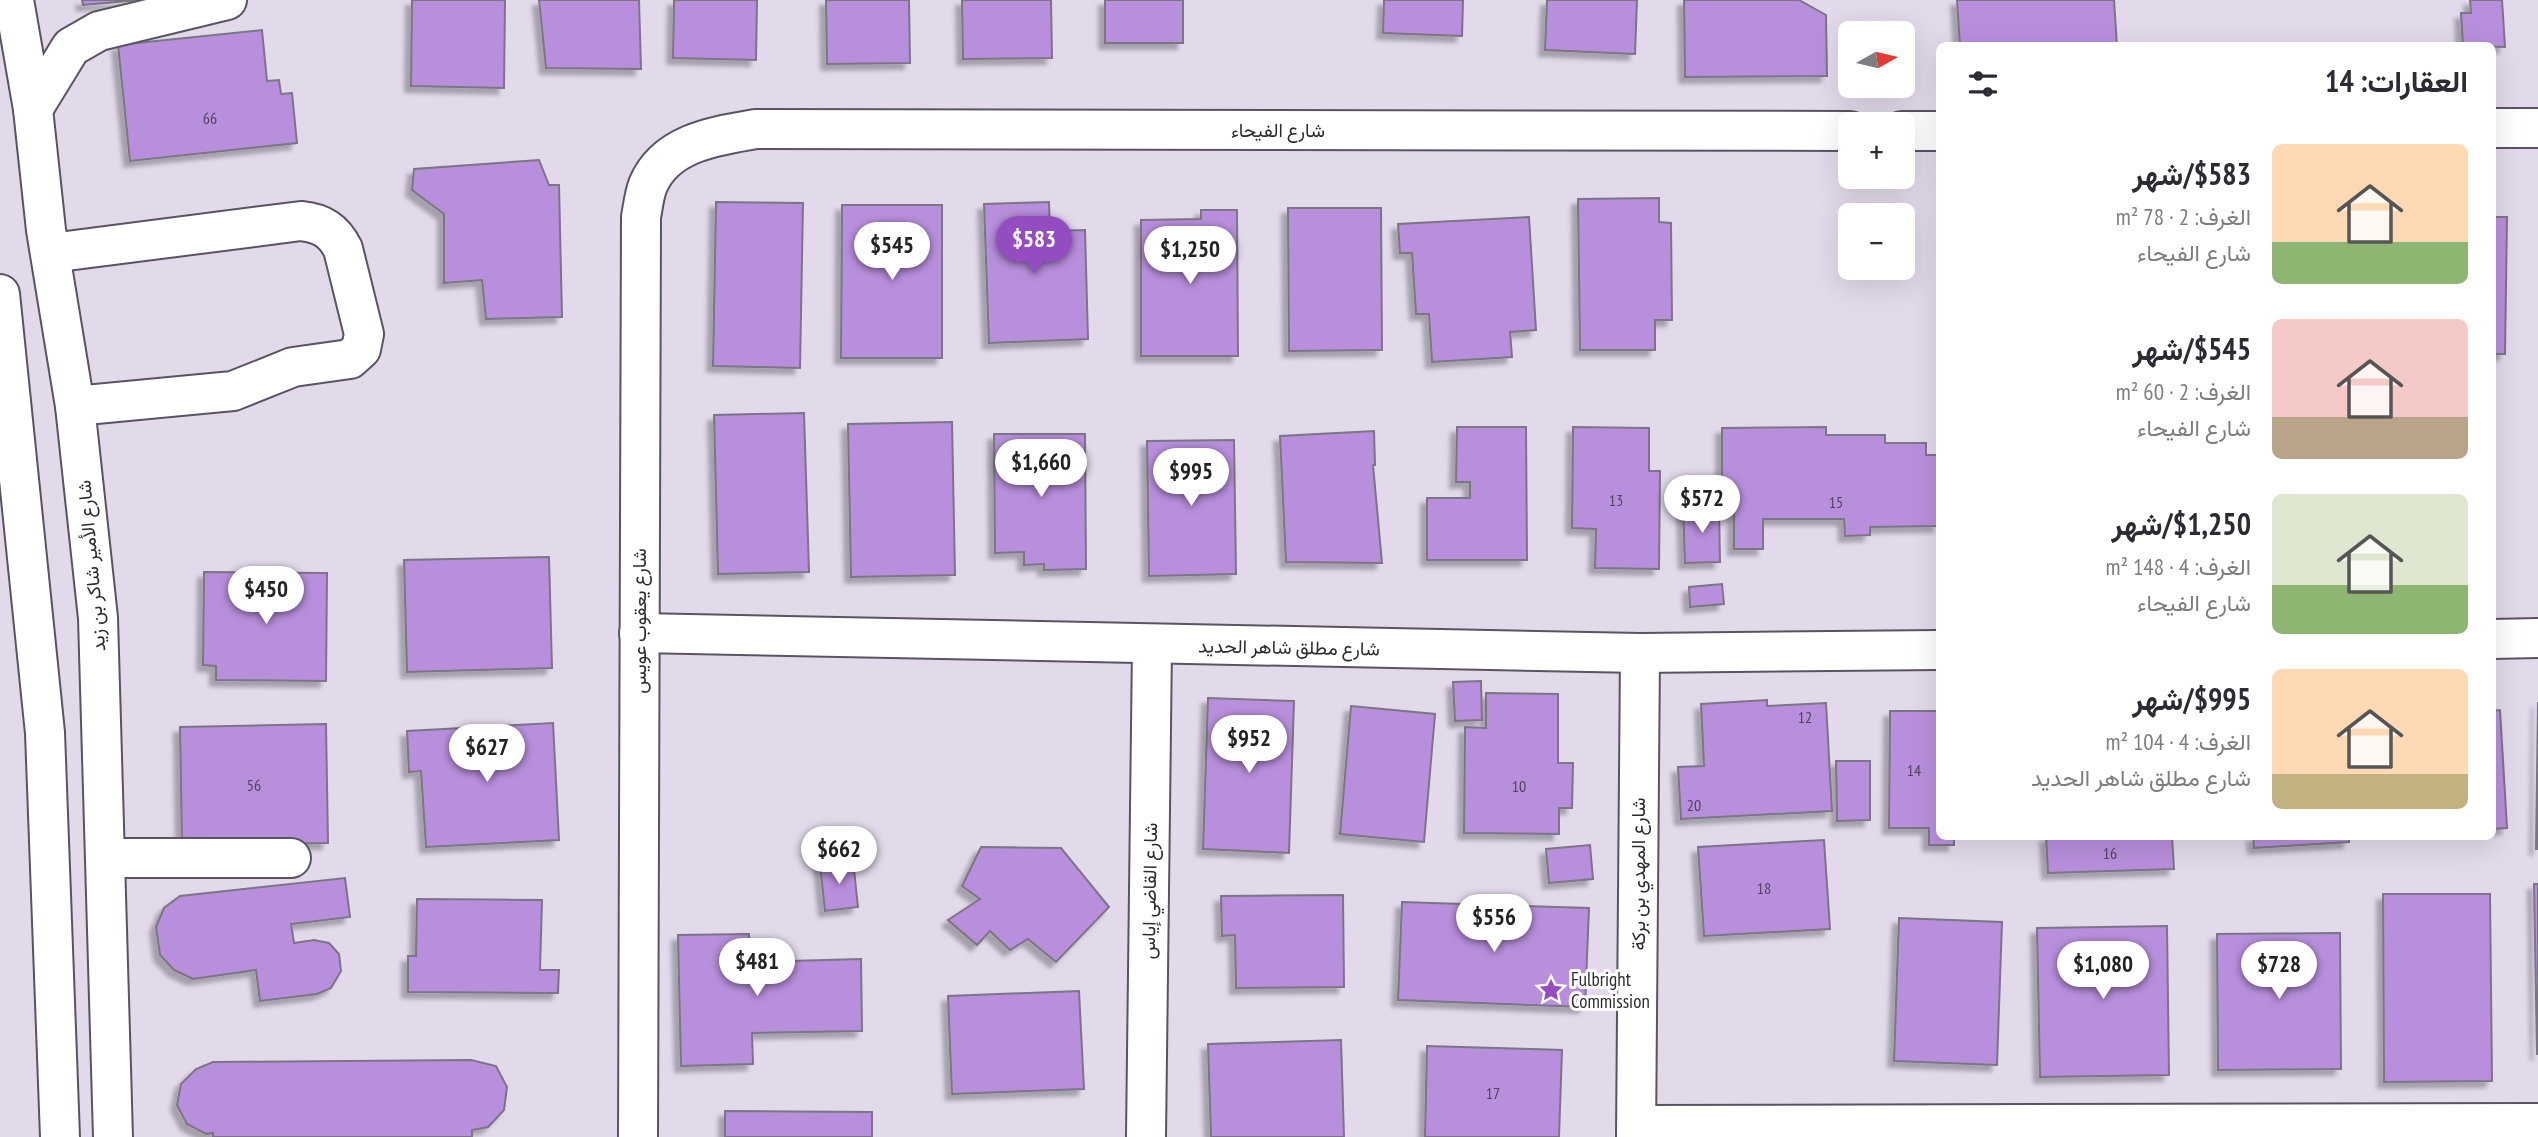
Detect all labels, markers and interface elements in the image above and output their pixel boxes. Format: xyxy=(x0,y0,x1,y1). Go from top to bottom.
north arrow xyxy=(1838,21,1914,98)
map controls xyxy=(1838,21,1915,280)
text: العقارات: 14 xyxy=(2325,61,2468,100)
icon: filters xyxy=(1964,65,2002,103)
house number: 66 xyxy=(203,108,217,128)
button: + xyxy=(1838,112,1915,189)
street label: شارع الفيحاء xyxy=(1231,118,1325,143)
text: $583/شهر xyxy=(2132,154,2251,193)
icon: home xyxy=(2328,172,2412,256)
text: الغرف: 2 · 78 m² xyxy=(2116,202,2251,231)
button: − xyxy=(1838,203,1915,280)
pin: $583 xyxy=(993,216,1075,276)
pin: $545 xyxy=(851,222,933,282)
text: $583 xyxy=(1012,224,1056,253)
pin: $1,250 xyxy=(1133,226,1247,286)
text: $545 xyxy=(870,230,914,259)
text: $1,250 xyxy=(1160,234,1220,263)
text: شارع الفيحاء xyxy=(2137,238,2251,267)
text: $545/شهر xyxy=(2132,329,2251,368)
icon: home xyxy=(2328,347,2412,431)
text: الغرف: 2 · 60 m² xyxy=(2116,377,2251,406)
text: شارع الفيحاء xyxy=(2137,413,2251,442)
pin: $1,660 xyxy=(984,440,1098,499)
text: $1,660 xyxy=(1011,447,1071,476)
pin: $995 xyxy=(1150,448,1232,508)
text: $995 xyxy=(1169,456,1213,485)
pin: $572 xyxy=(1661,476,1743,535)
street label: شارع الأمير شاكر بن زيد xyxy=(72,479,111,653)
text: $572 xyxy=(1680,483,1724,512)
house number: 13 xyxy=(1609,490,1623,510)
house number: 15 xyxy=(1829,492,1843,512)
text: $1,250/شهر xyxy=(2112,504,2251,543)
icon: home xyxy=(2328,522,2412,606)
street label: شارع يعقوب عويس xyxy=(627,548,652,694)
text: الغرف: 4 · 148 m² xyxy=(2105,552,2251,581)
pin: $450 xyxy=(225,566,307,626)
text: $450 xyxy=(244,574,288,603)
text: شارع الفيحاء xyxy=(2137,588,2251,617)
street label: شارع مطلق شاهر الحديد xyxy=(1198,633,1380,662)
text: $995/شهر xyxy=(2132,679,2251,718)
icon: home xyxy=(2328,697,2412,781)
house number: 12 xyxy=(1798,707,1812,727)
pin: $952 xyxy=(1208,716,1290,775)
text: $952 xyxy=(1227,723,1271,752)
pin: $627 xyxy=(446,724,528,784)
text: الغرف: 4 · 104 m² xyxy=(2105,727,2251,756)
text: $627 xyxy=(465,732,509,761)
house number: 14 xyxy=(1907,760,1921,780)
text: شارع مطلق شاهر الحديد xyxy=(2031,763,2251,792)
house number: 56 xyxy=(247,775,261,795)
house number: 10 xyxy=(1512,776,1526,796)
house number: 20 xyxy=(1687,795,1701,815)
street label: شارع المهدي بن بركة xyxy=(1626,798,1654,950)
street label: شارع القاضي إياس xyxy=(1136,823,1166,960)
pin: $662 xyxy=(798,826,880,886)
text: $662 xyxy=(817,834,861,863)
house number: 16 xyxy=(2103,843,2117,863)
house number: 18 xyxy=(1757,878,1771,898)
pin: $556 xyxy=(1453,894,1535,954)
text: $556 xyxy=(1472,902,1516,931)
pin: $481 xyxy=(716,939,798,998)
pin: $1,080 xyxy=(2046,942,2160,1001)
pin: $728 xyxy=(2238,942,2320,1001)
text: $481 xyxy=(735,946,779,975)
text: $1,080 xyxy=(2073,949,2133,978)
text: $728 xyxy=(2257,949,2301,978)
place label: Fulbright Commission xyxy=(1571,967,1650,1013)
place icon: Fulbright Commission xyxy=(1537,976,1565,1004)
house number: 17 xyxy=(1486,1083,1500,1103)

